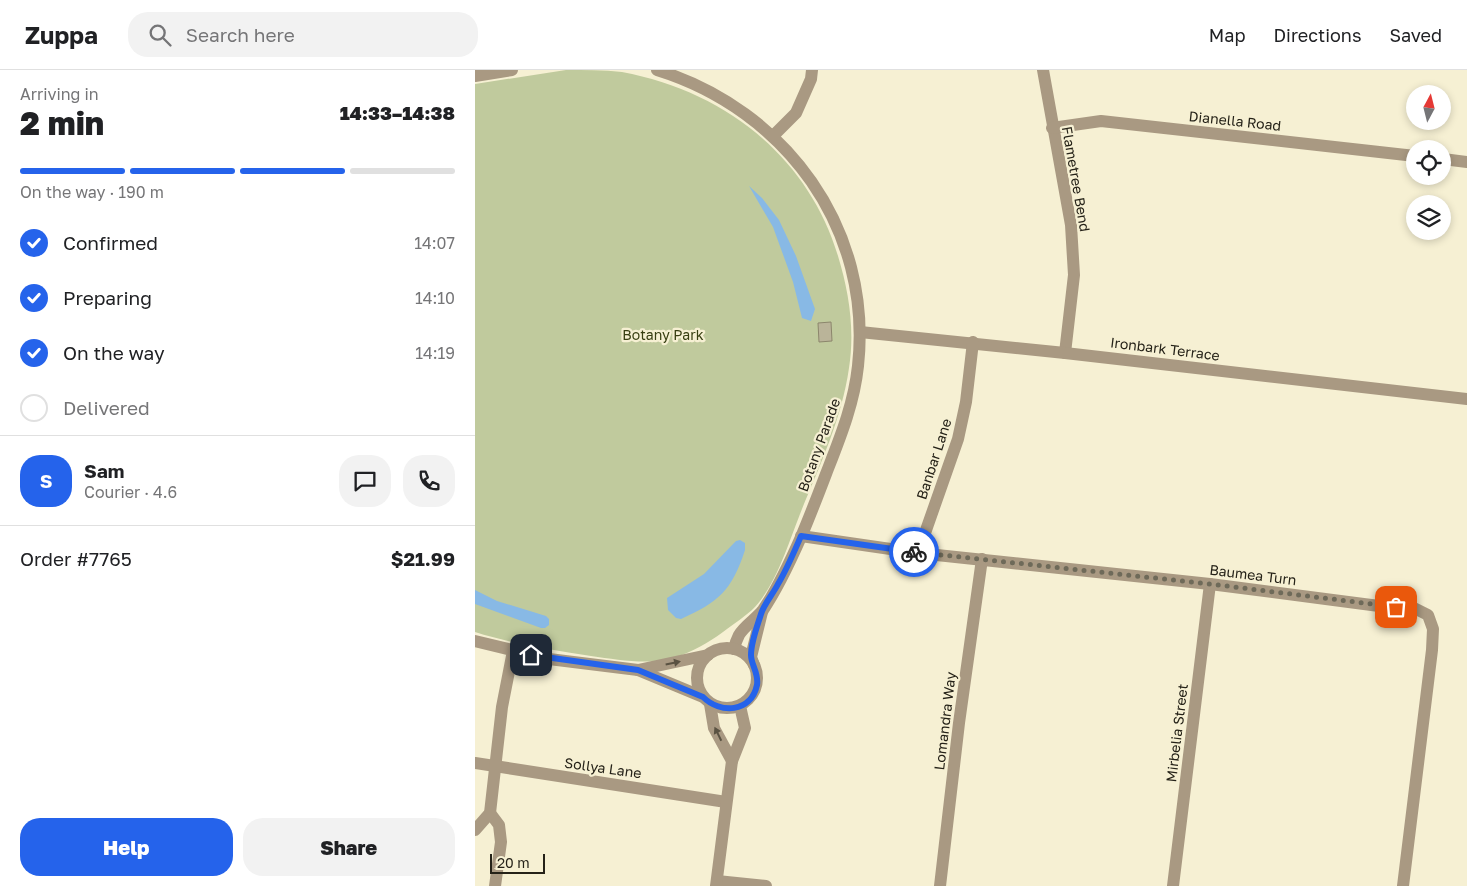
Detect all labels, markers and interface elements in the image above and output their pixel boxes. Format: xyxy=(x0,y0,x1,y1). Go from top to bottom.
search box xyxy=(128,12,478,57)
text: Zuppa xyxy=(25,20,98,49)
icon: search xyxy=(146,21,174,49)
text: Search here xyxy=(186,23,295,46)
text: Map xyxy=(1209,24,1245,46)
text: Directions xyxy=(1273,24,1361,46)
text: Saved xyxy=(1389,24,1442,46)
text: Arriving in xyxy=(20,84,99,104)
north arrow xyxy=(1406,85,1451,130)
map controls xyxy=(1406,85,1451,240)
text: 14:33–14:38 xyxy=(340,101,455,124)
text: 2 min xyxy=(20,104,104,142)
street label: Dianella Road xyxy=(1188,107,1282,134)
street label: Flametree Bend xyxy=(1059,125,1094,233)
button: locate xyxy=(1406,140,1451,185)
text: On the way · 190 m xyxy=(20,182,164,202)
button: layers xyxy=(1406,195,1451,240)
icon: check xyxy=(20,229,48,257)
text: Confirmed xyxy=(63,231,158,254)
text: 14:07 xyxy=(414,233,455,253)
icon: check xyxy=(20,284,48,312)
text: Preparing xyxy=(63,286,152,309)
text: 14:10 xyxy=(415,288,455,308)
park label: Botany Park xyxy=(622,326,704,343)
street label: Ironbark Terrace xyxy=(1109,333,1221,364)
icon: check xyxy=(20,339,48,367)
text: On the way xyxy=(63,341,165,364)
text: 14:19 xyxy=(415,343,455,363)
text: Delivered xyxy=(63,396,150,419)
street label: Botany Parade xyxy=(794,396,843,494)
street label: Banbar Lane xyxy=(912,416,955,501)
button: chat xyxy=(339,455,391,507)
button: phone xyxy=(403,455,455,507)
text: Sam xyxy=(84,459,124,482)
text: S xyxy=(40,469,52,492)
text: Courier · 4.6 xyxy=(84,482,177,502)
courier xyxy=(889,527,939,577)
icon: bike xyxy=(900,538,928,566)
text: Order #7765 xyxy=(20,547,132,570)
text: $21.99 xyxy=(391,547,455,570)
street label: Baumea Turn xyxy=(1209,561,1298,588)
pin xyxy=(1375,586,1417,628)
icon: bag xyxy=(1382,593,1410,621)
pin xyxy=(510,634,552,676)
icon: home xyxy=(517,641,545,669)
one-way arrow xyxy=(666,659,682,667)
street label: Lomandra Way xyxy=(930,671,959,771)
street label: Mirbelia Street xyxy=(1162,683,1191,783)
one-way arrow xyxy=(714,726,722,741)
street label: Sollya Lane xyxy=(563,754,643,781)
button: Help xyxy=(20,818,233,876)
button: Share xyxy=(243,818,455,876)
scale bar xyxy=(490,851,545,874)
text: 20 m xyxy=(497,854,530,871)

